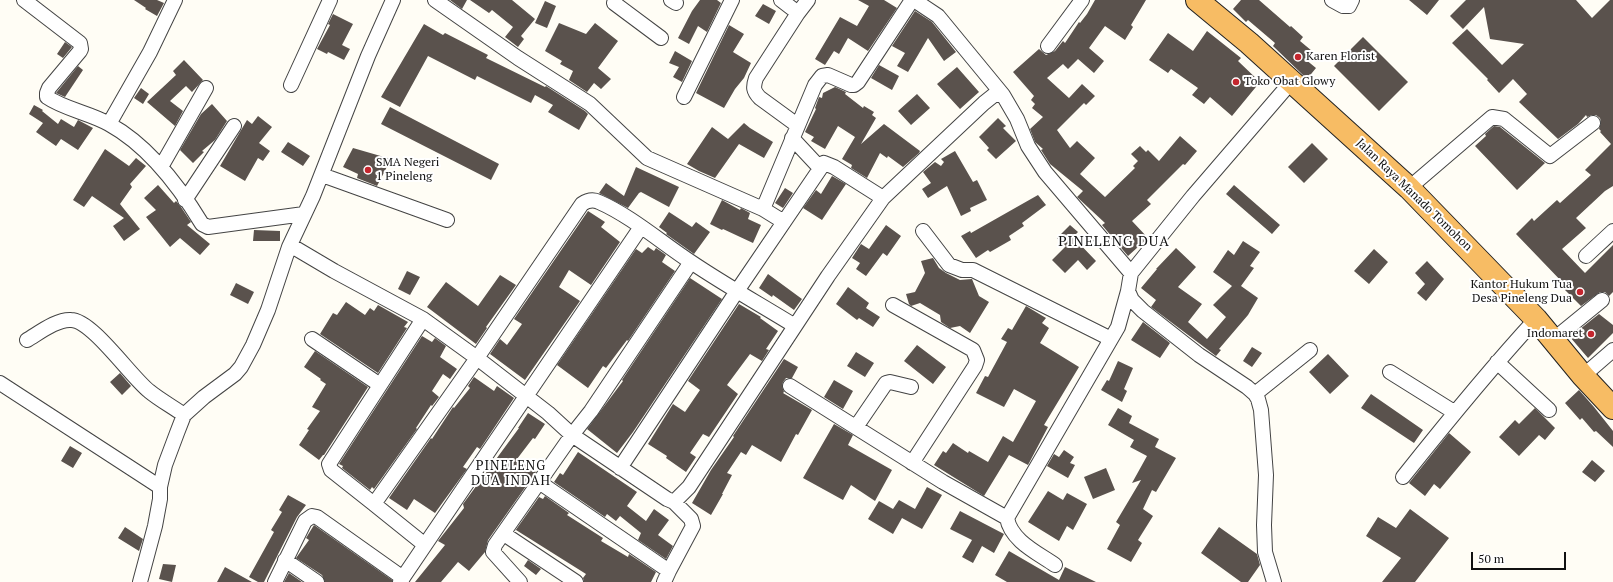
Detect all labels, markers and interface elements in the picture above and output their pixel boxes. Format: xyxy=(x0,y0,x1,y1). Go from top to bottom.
place label: Karen Florist xyxy=(1306,50,1375,64)
marker: Karen Florist xyxy=(1293,52,1303,62)
place label: Toko Obat Glowy xyxy=(1244,75,1335,89)
marker: Toko Obat Glowy xyxy=(1231,77,1241,87)
street label: Jalan Raya Manado Tomohon xyxy=(1353,136,1475,254)
place label: SMA Negeri 1 Pineleng xyxy=(376,156,439,184)
marker: SMA Negeri 1 Pineleng xyxy=(363,165,373,175)
district label: PINELENG DUA xyxy=(1058,234,1170,250)
place label: Kantor Hukum Tua Desa Pineleng Dua xyxy=(1470,278,1572,306)
marker: Kantor Hukum Tua Desa Pineleng Dua xyxy=(1575,287,1585,297)
place label: Indomaret xyxy=(1527,327,1583,341)
marker: Indomaret xyxy=(1586,329,1596,339)
district label: PINELENG DUA INDAH xyxy=(471,458,551,489)
scale bar xyxy=(1473,544,1568,570)
text: 50 m xyxy=(1478,551,1504,566)

